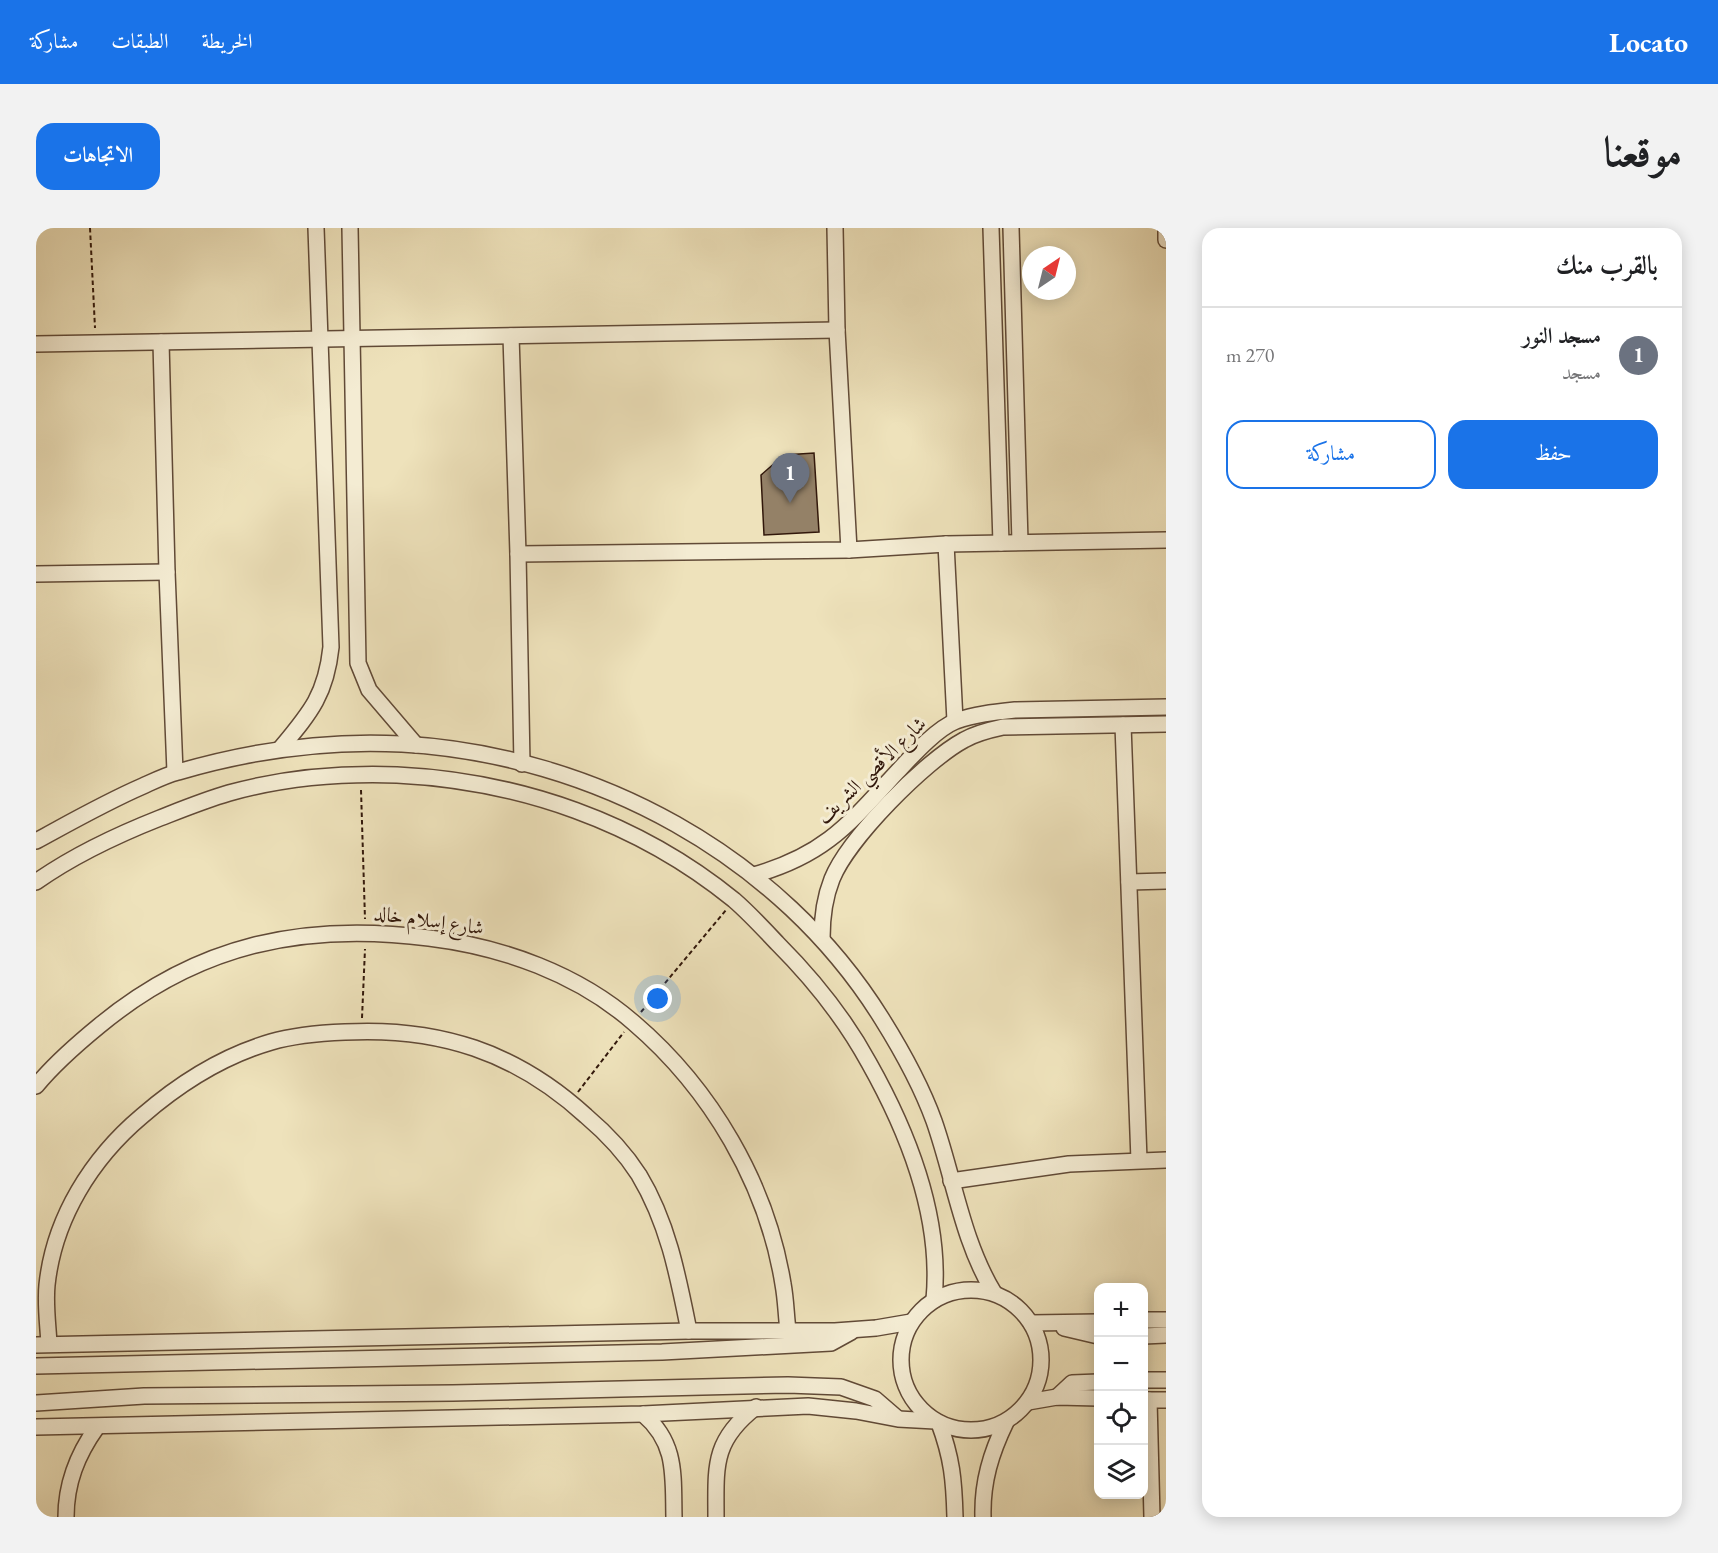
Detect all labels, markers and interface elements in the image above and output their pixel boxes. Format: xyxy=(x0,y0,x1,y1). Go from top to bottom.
text: Locato xyxy=(1609,24,1688,60)
text: مشاركة xyxy=(30,27,78,54)
text: الطبقات xyxy=(111,27,168,54)
text: الخريطة xyxy=(201,27,253,54)
button: الاتجاهات xyxy=(36,123,160,190)
text: موقعنا xyxy=(1604,124,1682,179)
north arrow xyxy=(1022,246,1076,300)
text: بالقرب منك xyxy=(1556,248,1658,282)
text: مسجد النور xyxy=(1522,321,1601,350)
text: 270 m xyxy=(1226,342,1274,368)
text: 1 xyxy=(1633,342,1644,368)
text: مسجد xyxy=(1562,359,1601,385)
button: مشاركة xyxy=(1226,420,1436,489)
button: حفظ xyxy=(1448,420,1658,489)
pin: 1 xyxy=(770,454,810,503)
street label: شارع الأقصي الشريف xyxy=(809,709,936,833)
street label: شارع إسلام خالد xyxy=(372,899,486,946)
your location xyxy=(643,984,672,1013)
map controls xyxy=(1094,1283,1148,1499)
button: + xyxy=(1094,1283,1148,1337)
button: − xyxy=(1094,1337,1148,1391)
button: locate xyxy=(1094,1391,1148,1445)
button: layers xyxy=(1094,1445,1148,1499)

